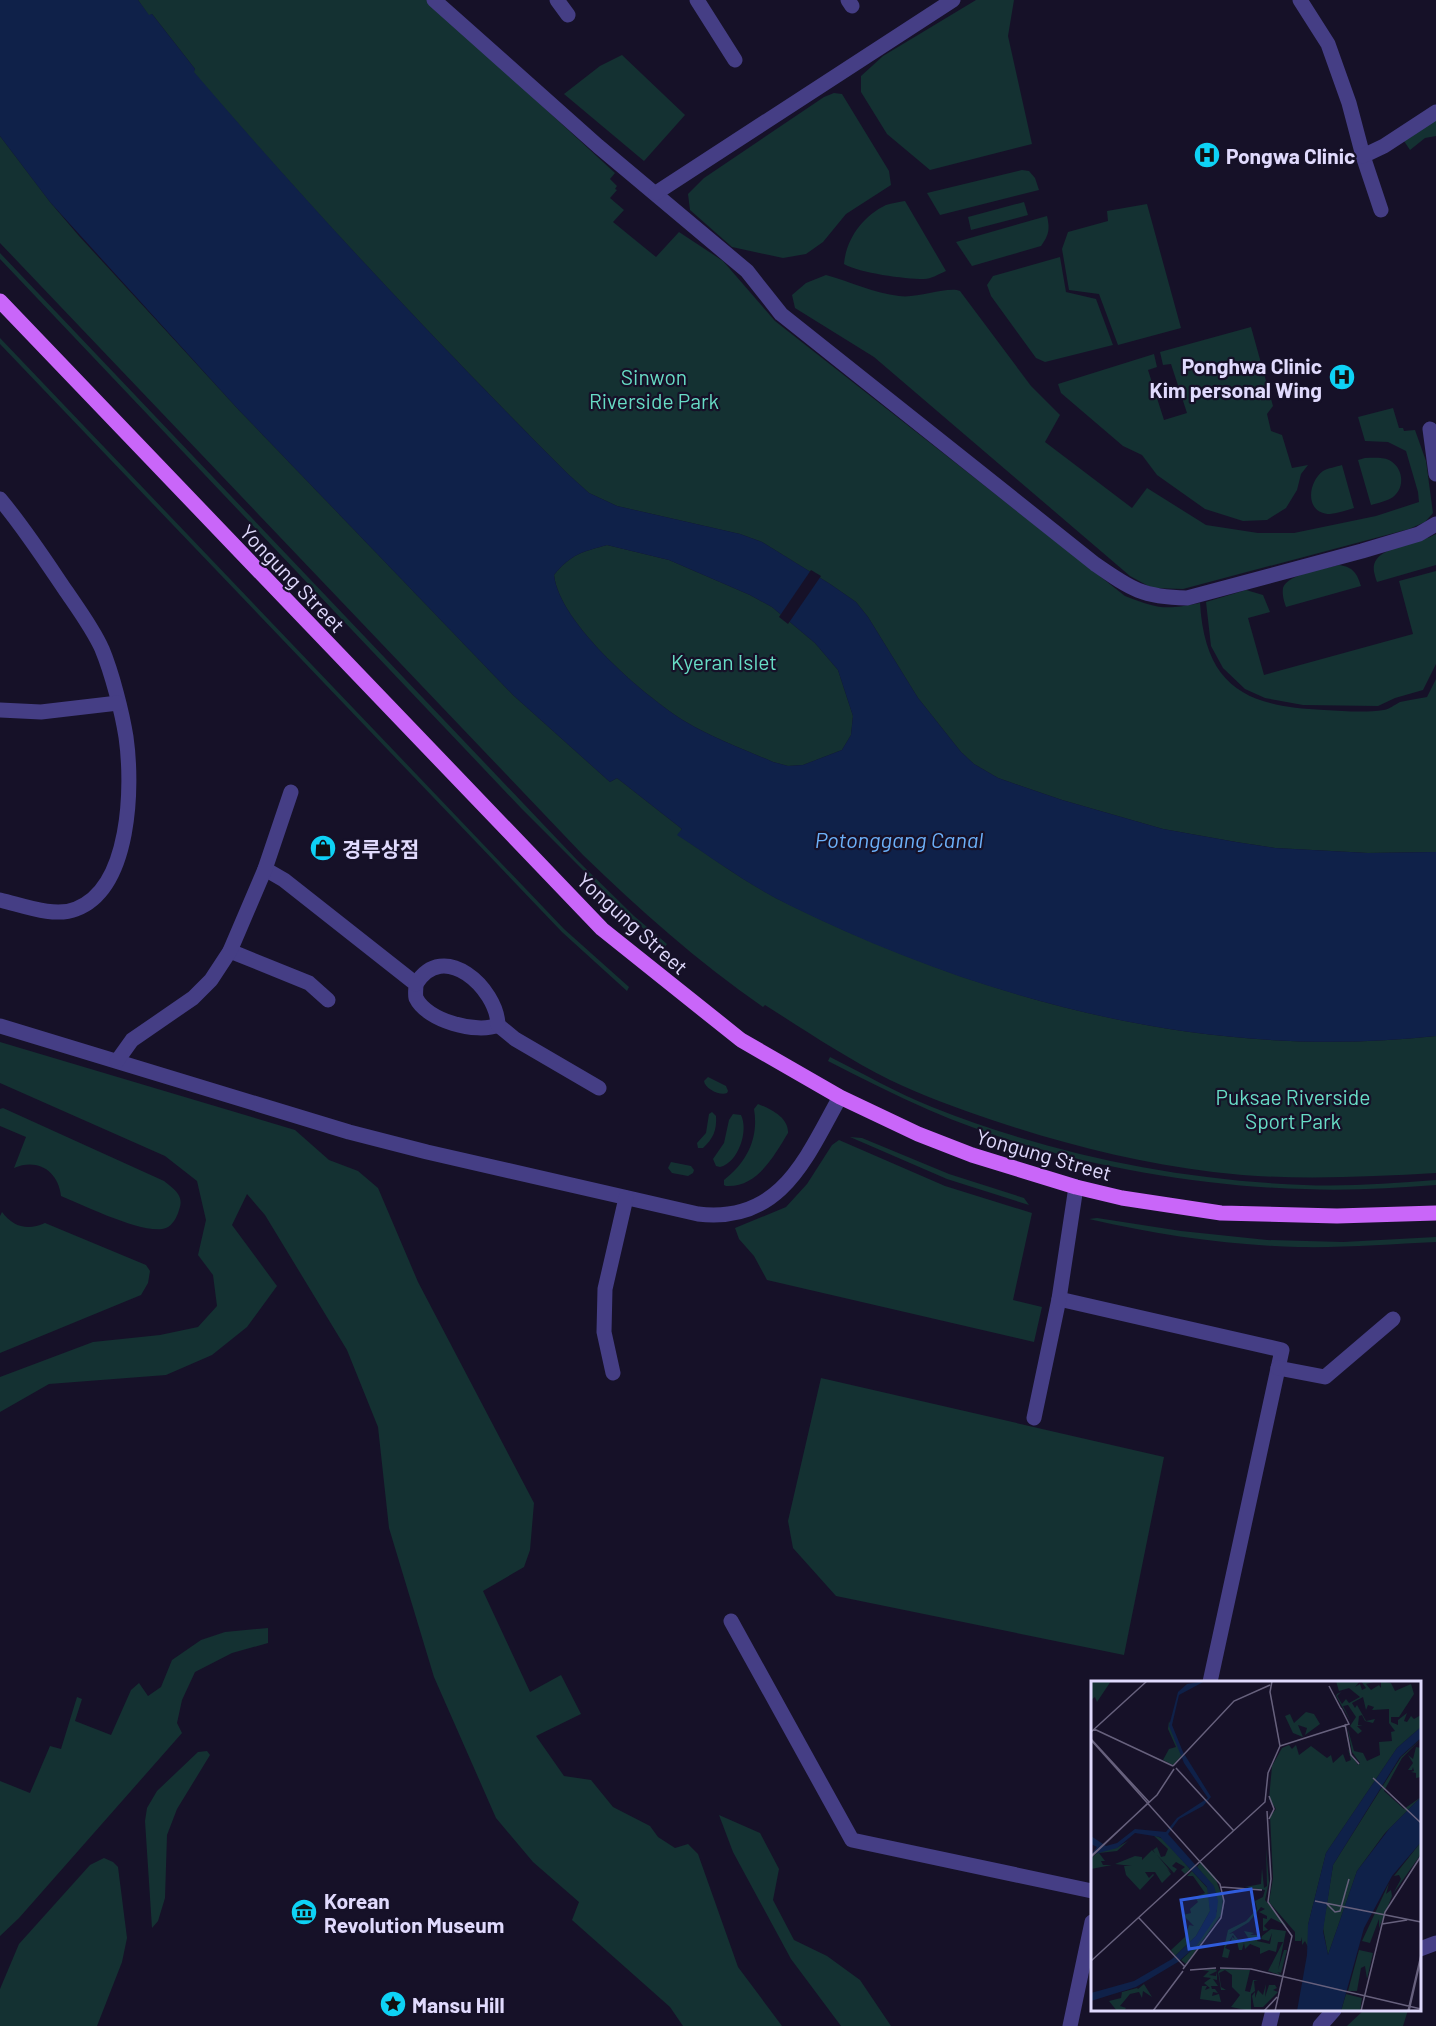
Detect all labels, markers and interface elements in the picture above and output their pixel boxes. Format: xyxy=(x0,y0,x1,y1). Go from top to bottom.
hospital icon: Pongwa Clinic xyxy=(1192,140,1222,170)
place label: Pongwa Clinic xyxy=(1226,143,1355,168)
place label: Ponghwa Clinic Kim personal Wing xyxy=(1149,353,1322,402)
hospital icon: Ponghwa Clinic Kim personal Wing xyxy=(1327,362,1357,392)
park label: Sinwon Riverside Park xyxy=(589,364,719,413)
street label: Yongung Street xyxy=(235,519,351,637)
park label: Kyeran Islet xyxy=(671,649,777,674)
water label: Potonggang Canal xyxy=(815,826,983,852)
shop icon: 경루상점 xyxy=(308,833,338,863)
place label: 경루상점 xyxy=(342,836,419,861)
street label: Yongung Street xyxy=(573,867,693,979)
park label: Puksae Riverside Sport Park xyxy=(1215,1084,1371,1133)
street label: Yongung Street xyxy=(973,1123,1115,1185)
inset map xyxy=(1091,1681,1421,2011)
place label: Korean Revolution Museum xyxy=(324,1888,504,1937)
museum icon: Korean Revolution Museum xyxy=(289,1897,319,1927)
place icon: Mansu Hill xyxy=(378,1989,408,2019)
place label: Mansu Hill xyxy=(412,1992,505,2017)

